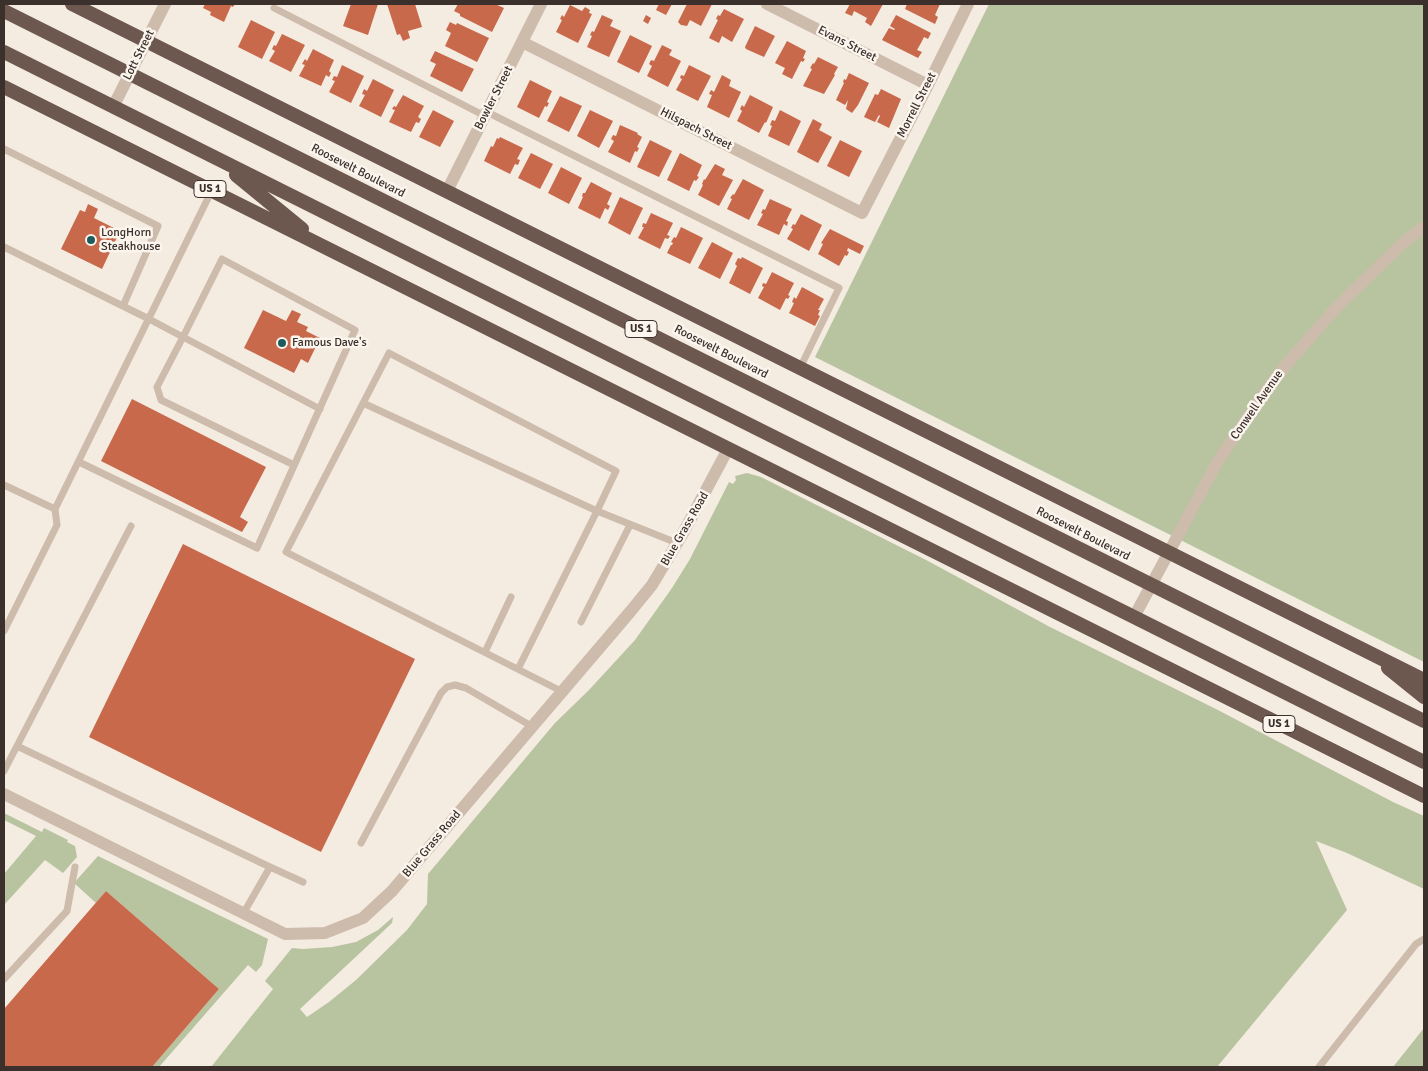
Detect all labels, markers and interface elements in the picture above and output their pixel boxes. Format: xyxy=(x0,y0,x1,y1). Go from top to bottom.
street label: Evans Street xyxy=(815,23,879,65)
street label: Lott Street xyxy=(120,27,158,83)
street label: Bowler Street xyxy=(472,64,516,132)
street label: Morrell Street xyxy=(894,70,940,140)
street label: Hilspach Street xyxy=(658,105,734,153)
street label: Roosevelt Boulevard xyxy=(309,141,407,201)
road number: US 1 xyxy=(194,180,226,198)
place label: LongHorn Steakhouse xyxy=(101,226,160,254)
marker: LongHorn Steakhouse xyxy=(85,234,97,246)
road number: US 1 xyxy=(625,320,657,338)
street label: Roosevelt Boulevard xyxy=(672,322,770,382)
place label: Famous Dave's xyxy=(292,336,367,350)
marker: Famous Dave's xyxy=(276,337,288,349)
street label: Conwell Avenue xyxy=(1228,368,1286,442)
street label: Blue Grass Road xyxy=(658,490,712,568)
street label: Roosevelt Boulevard xyxy=(1034,504,1132,564)
road number: US 1 xyxy=(1263,716,1295,732)
street label: Blue Grass Road xyxy=(400,808,464,880)

